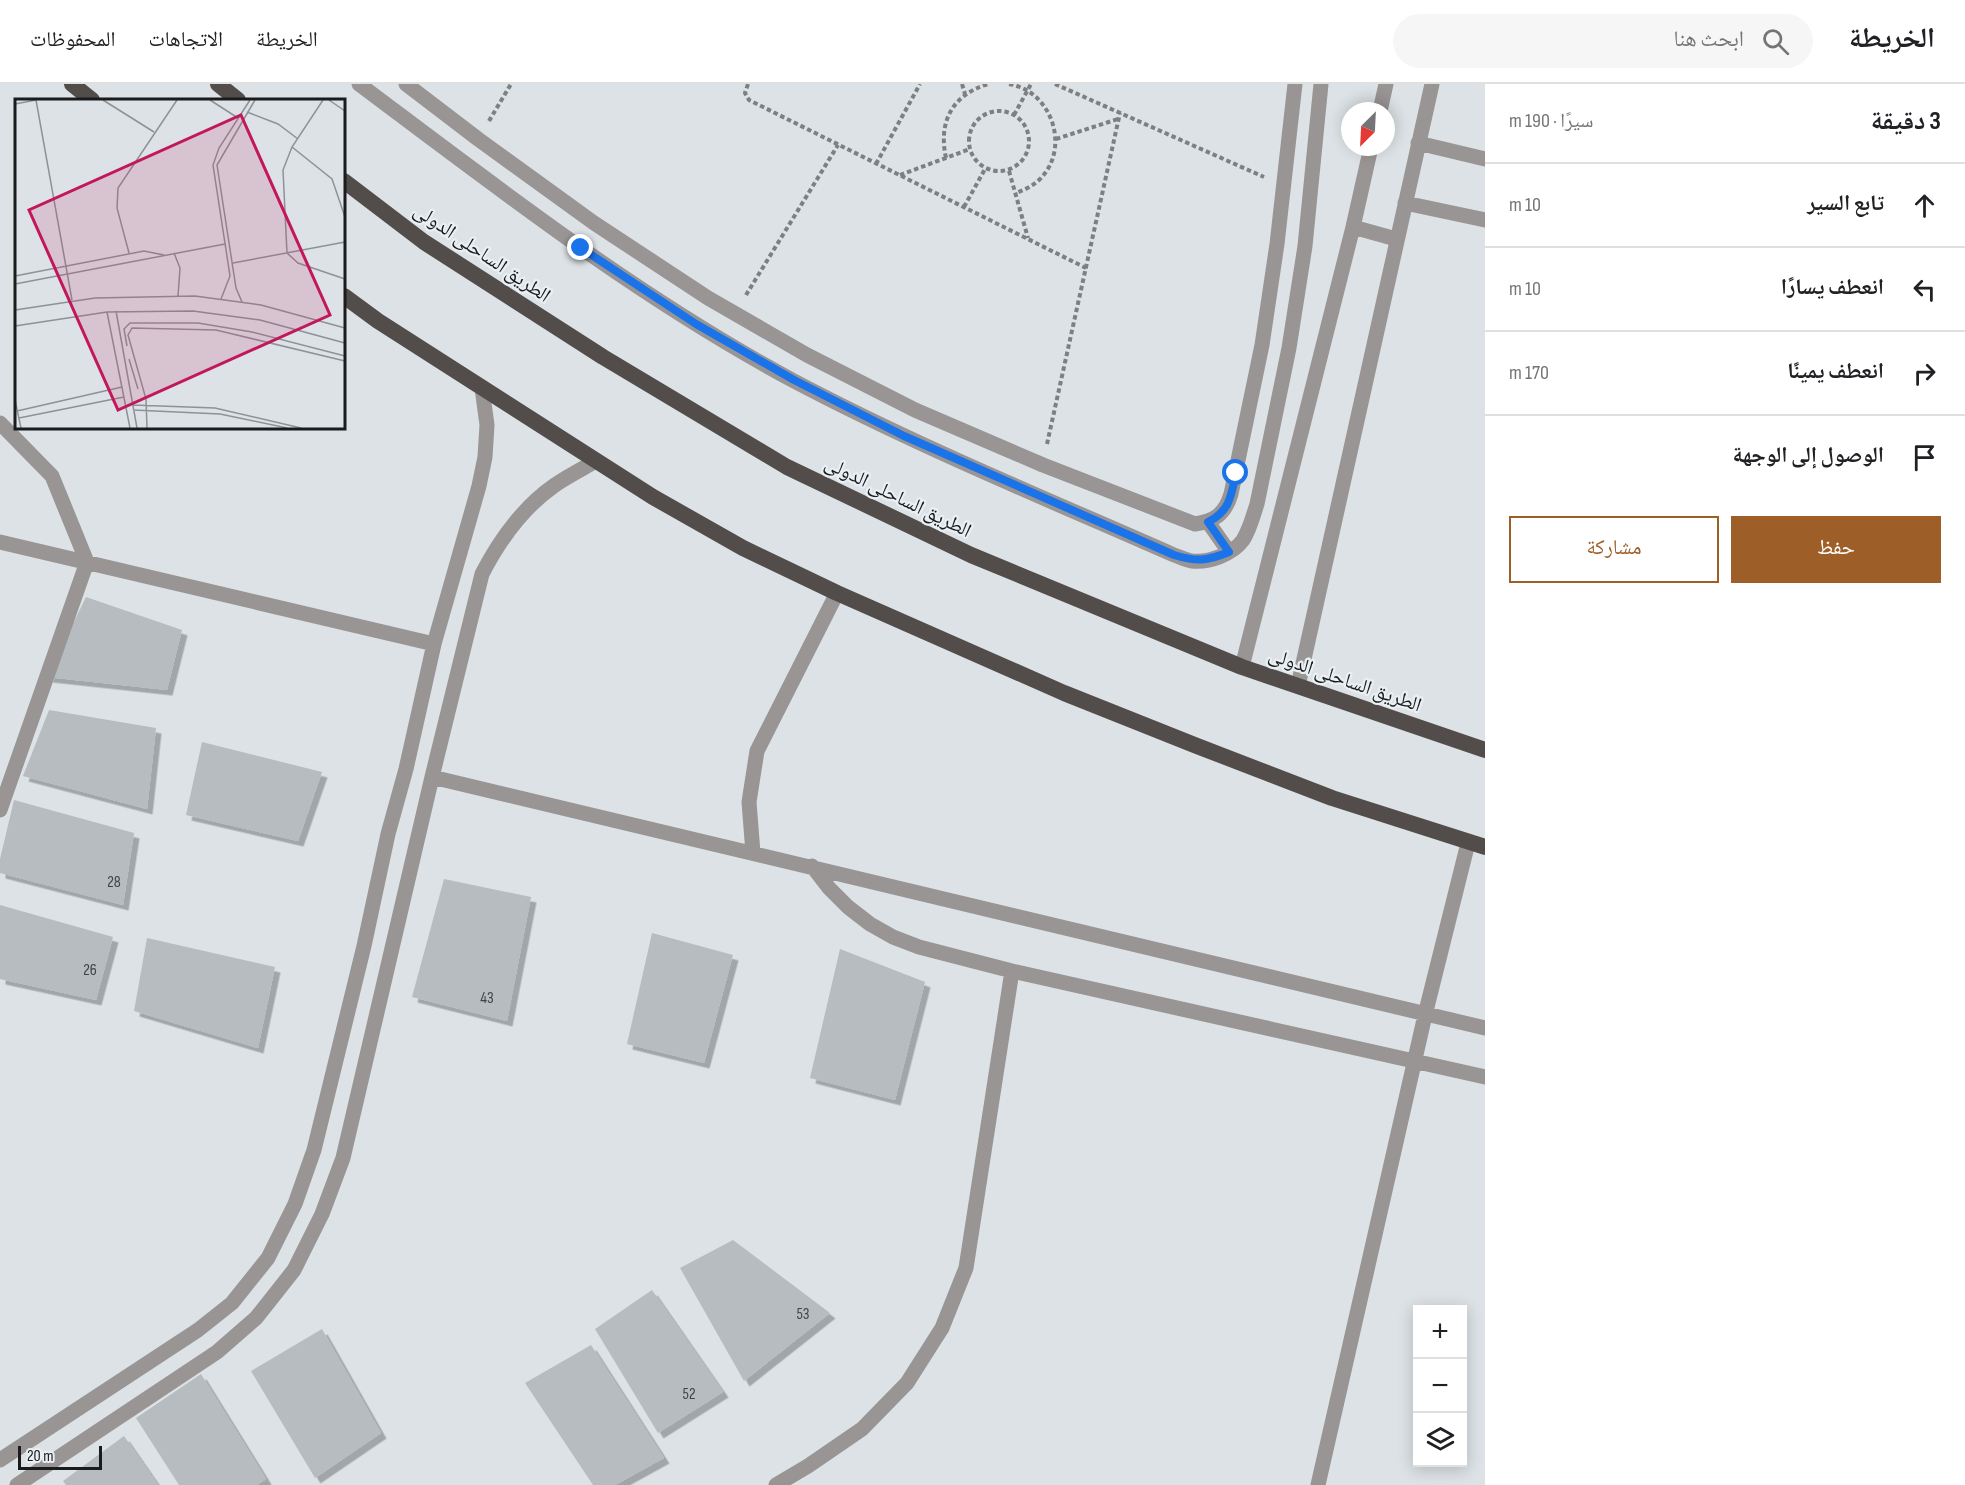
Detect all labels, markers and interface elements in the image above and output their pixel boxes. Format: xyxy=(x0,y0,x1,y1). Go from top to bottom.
search box xyxy=(1393,14,1813,68)
text: الخريطة xyxy=(1849,22,1935,55)
icon: search xyxy=(1759,25,1792,58)
text: ابحث هنا xyxy=(1674,26,1744,53)
text: المحفوظات xyxy=(30,27,115,52)
text: الاتجاهات xyxy=(148,27,223,52)
text: الخريطة xyxy=(256,27,318,52)
inset map xyxy=(15,99,345,429)
north arrow xyxy=(1341,102,1395,156)
text: 3 دقيقة xyxy=(1871,106,1941,137)
text: سيرًا · 190 m xyxy=(1509,109,1593,133)
icon: ahead xyxy=(1908,189,1941,222)
text: تابع السير xyxy=(1807,190,1884,217)
text: 10 m xyxy=(1509,193,1541,217)
street label: الطريق الساحلى الدولى xyxy=(409,198,555,308)
route end xyxy=(567,234,593,260)
icon: left xyxy=(1908,273,1941,306)
text: انعطف يسارًا xyxy=(1781,274,1884,301)
text: 10 m xyxy=(1509,277,1541,301)
icon: right xyxy=(1908,357,1941,390)
text: انعطف يمينًا xyxy=(1787,358,1884,385)
text: 170 m xyxy=(1509,361,1549,385)
icon: arrive xyxy=(1908,441,1941,474)
text: الوصول إلى الوجهة xyxy=(1732,442,1884,469)
street label: الطريق الساحلى الدولى xyxy=(821,451,975,543)
route start xyxy=(1222,459,1248,485)
button: مشاركة xyxy=(1509,516,1719,583)
button: حفظ xyxy=(1731,516,1941,583)
street label: الطريق الساحلى الدولى xyxy=(1265,643,1425,717)
house number: 28 xyxy=(107,873,121,892)
house number: 26 xyxy=(83,961,97,980)
house number: 43 xyxy=(480,989,494,1008)
house number: 53 xyxy=(796,1305,810,1324)
map controls xyxy=(1413,1305,1467,1467)
button: + xyxy=(1413,1305,1467,1359)
button: − xyxy=(1413,1359,1467,1413)
house number: 52 xyxy=(682,1385,696,1404)
button: layers xyxy=(1413,1413,1467,1467)
scale bar xyxy=(18,1443,102,1470)
text: 20 m xyxy=(27,1447,54,1466)

